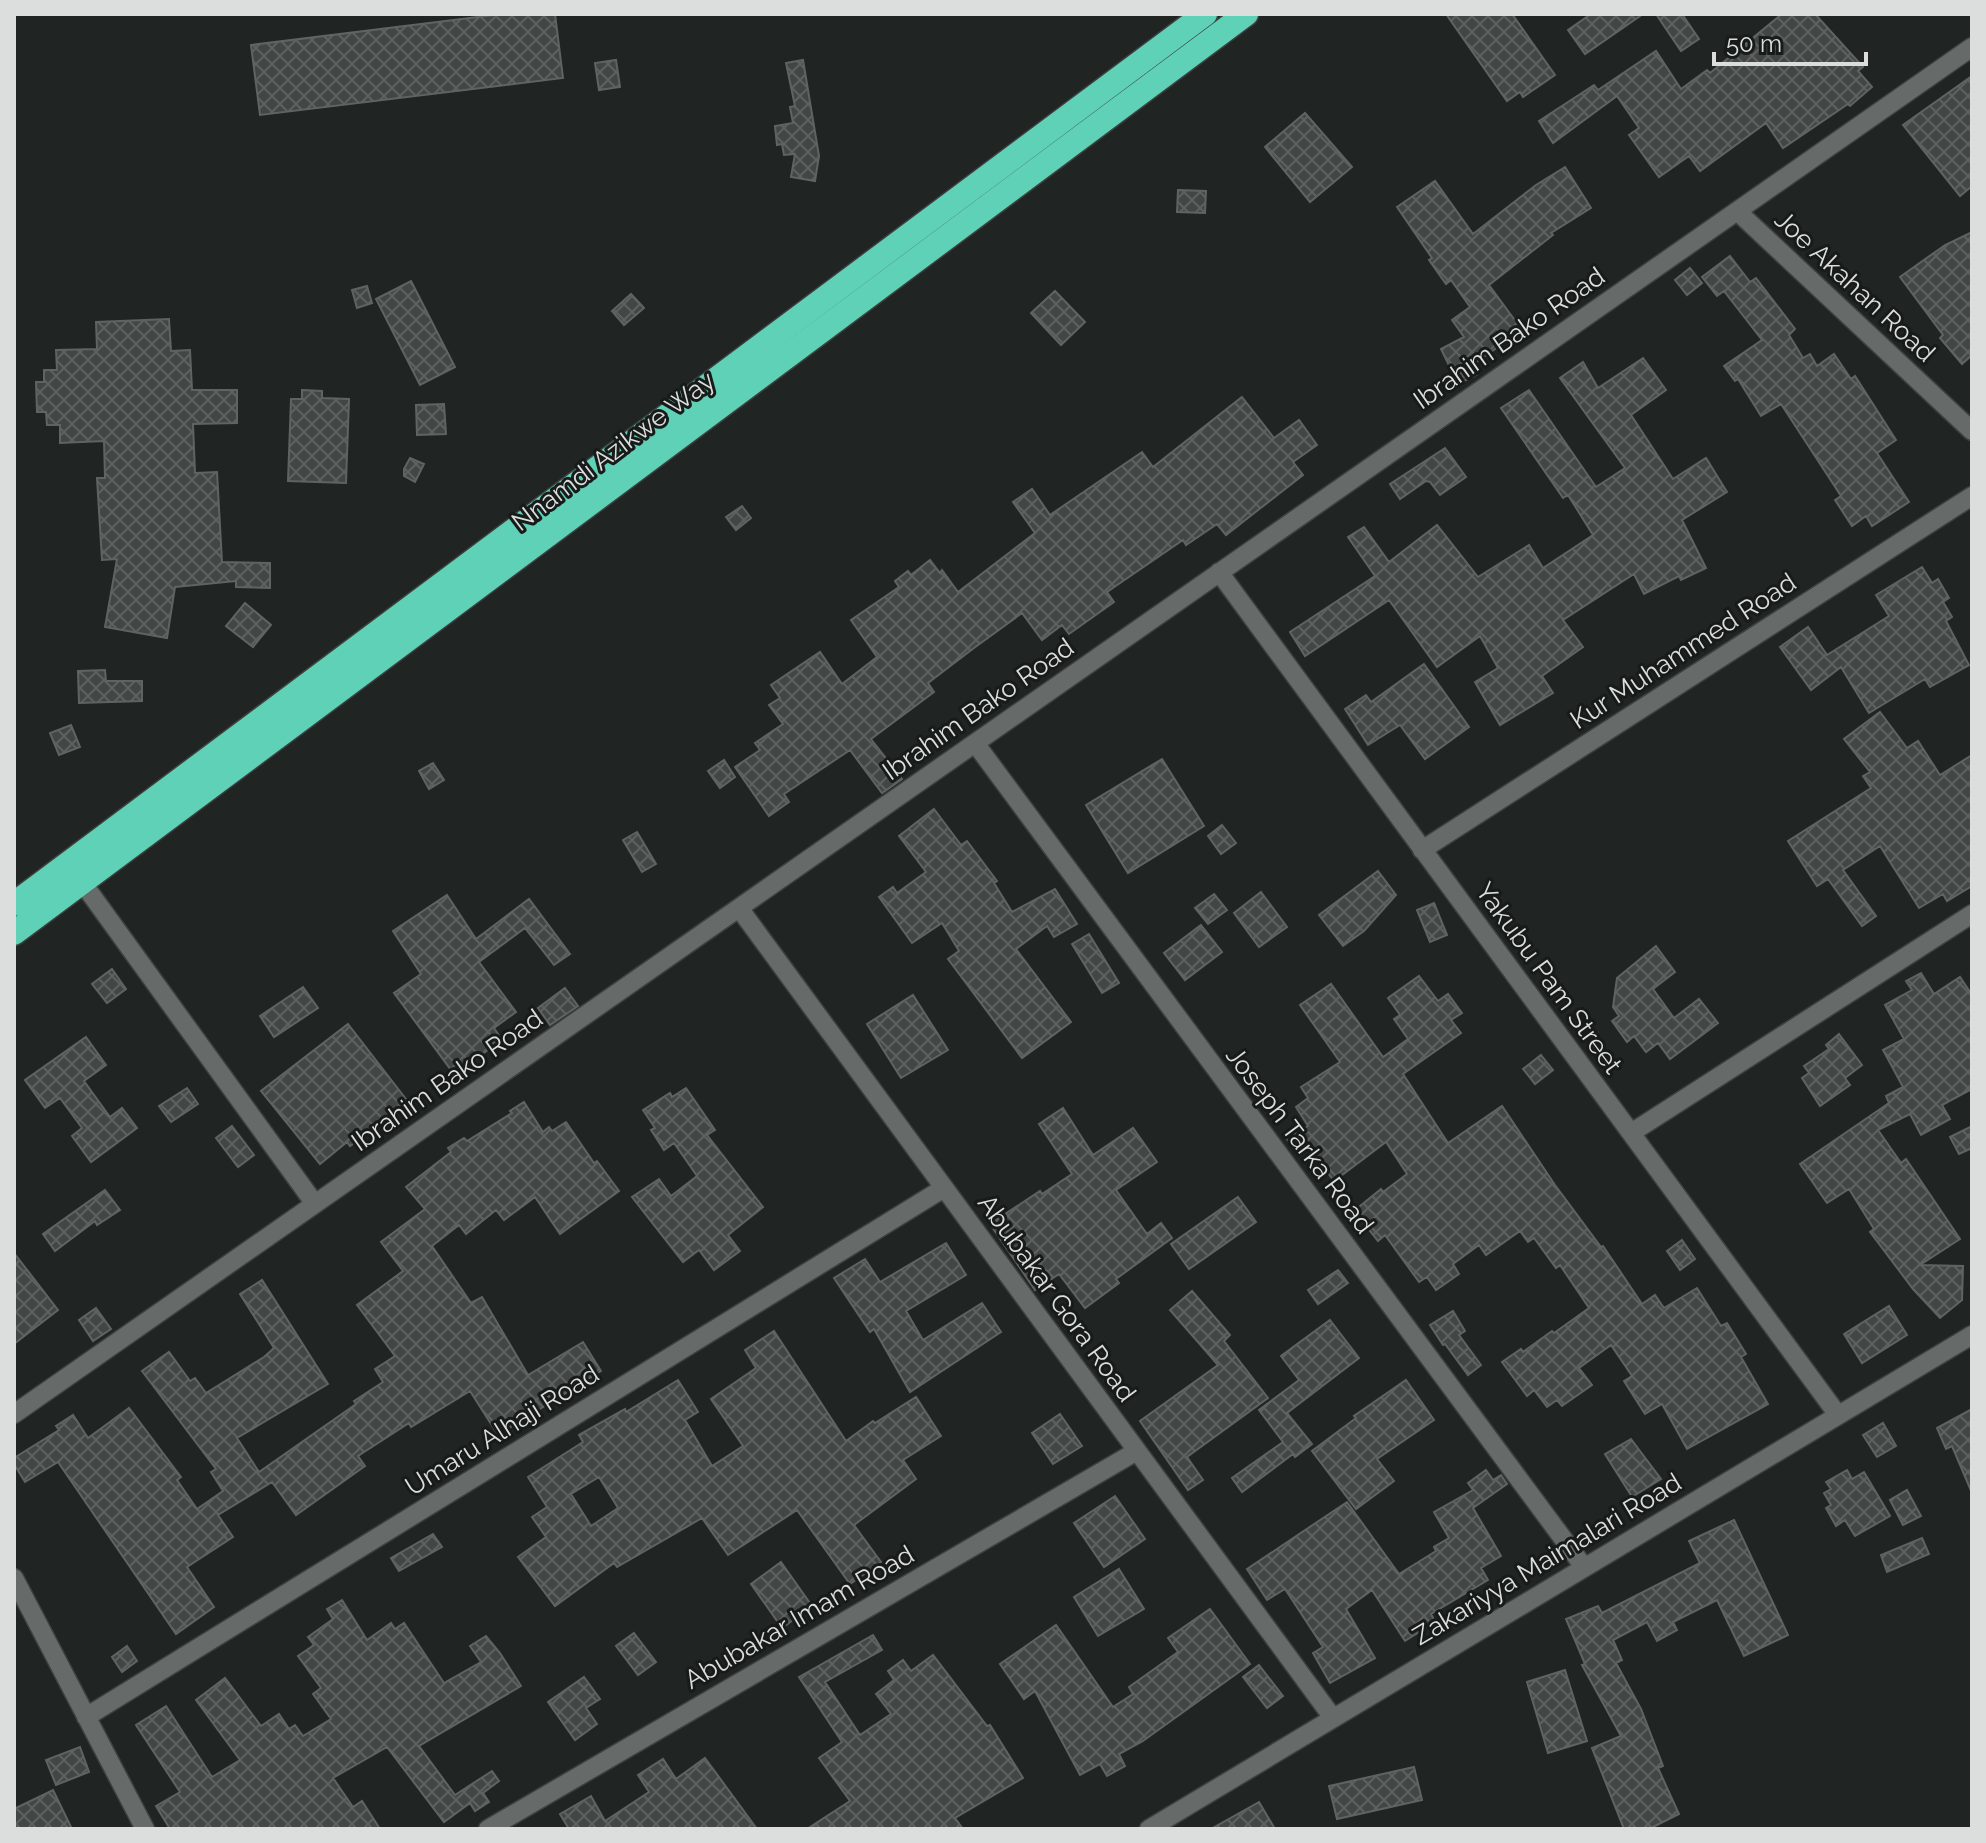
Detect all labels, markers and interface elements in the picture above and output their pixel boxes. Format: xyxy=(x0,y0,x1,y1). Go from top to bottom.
scale bar xyxy=(1714,16,1866,66)
text: 50 m xyxy=(1726,29,1782,58)
street label: Joe Akahan Road xyxy=(1769,204,1941,368)
street label: Ibrahim Bako Road xyxy=(1408,261,1610,415)
street label: Nnamdi Azikwe Way xyxy=(506,365,720,537)
street label: Kur Muhammed Road xyxy=(1565,567,1801,735)
street label: Ibrahim Bako Road xyxy=(877,632,1079,786)
street label: Yakubu Pam Street xyxy=(1470,877,1629,1080)
street label: Ibrahim Bako Road xyxy=(346,1003,548,1157)
street label: Joseph Tarka Road xyxy=(1220,1041,1380,1239)
street label: Abubakar Gora Road xyxy=(972,1189,1142,1407)
street label: Umaru Alhaji Road xyxy=(400,1358,604,1502)
street label: Zakariyya Maimalari Road xyxy=(1408,1467,1686,1651)
street label: Abubakar Imam Road xyxy=(679,1539,919,1695)

